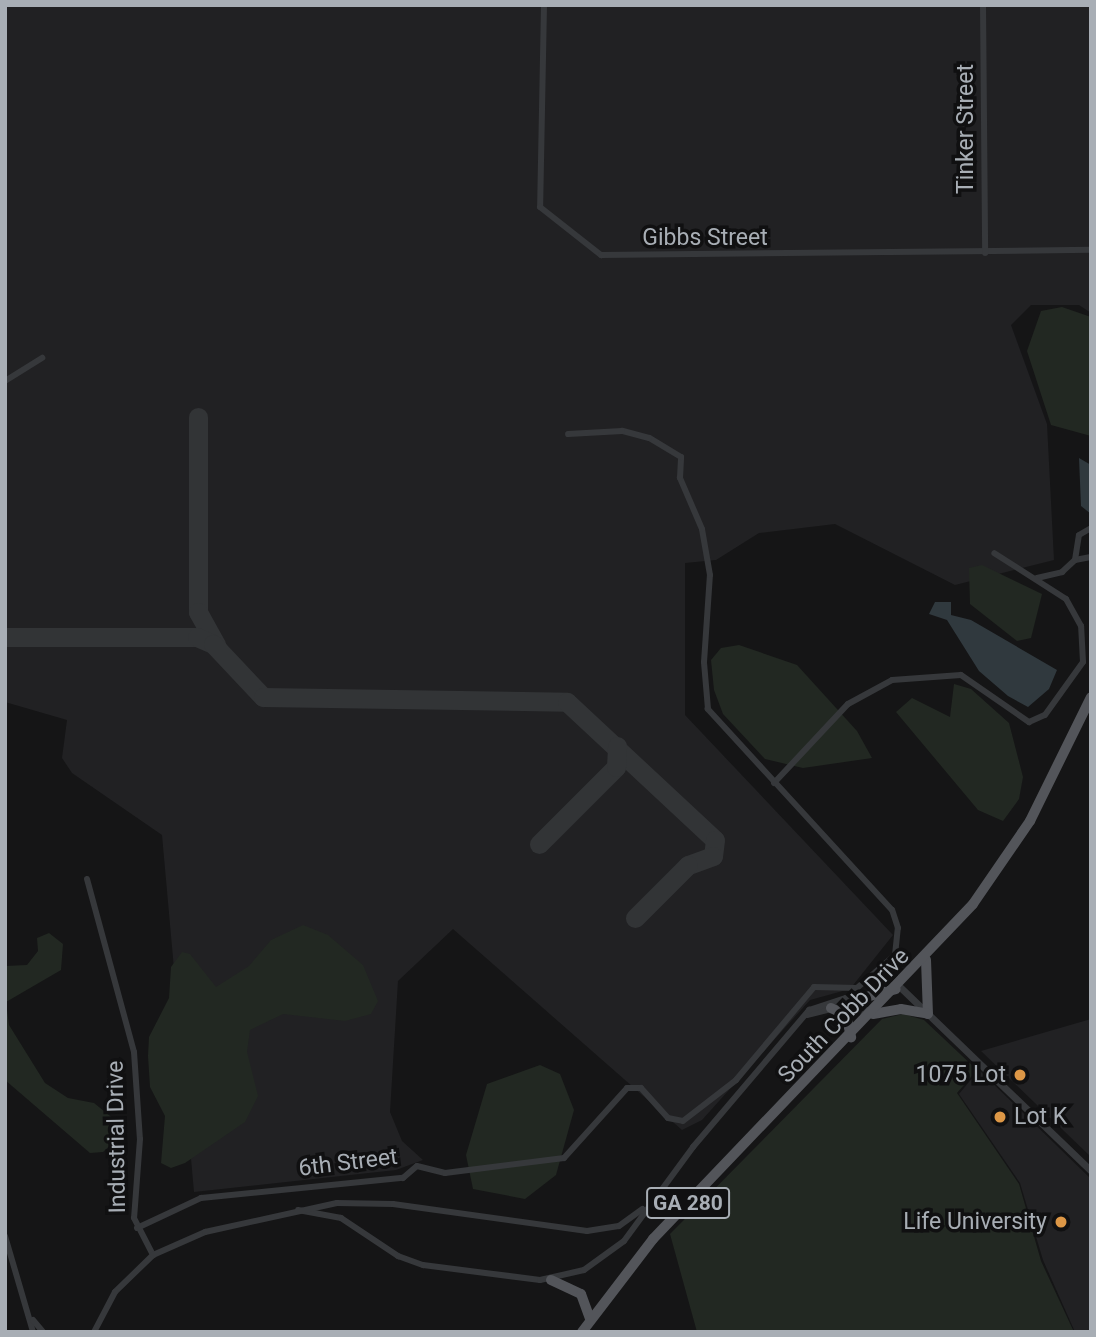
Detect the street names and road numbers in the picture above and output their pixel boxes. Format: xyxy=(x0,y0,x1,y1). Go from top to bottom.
street label: Tinker Street xyxy=(952,64,980,194)
street label: Gibbs Street xyxy=(642,224,768,252)
street label: South Cobb Drive xyxy=(773,943,915,1089)
street label: Industrial Drive xyxy=(102,1060,132,1214)
street label: 6th Street xyxy=(297,1143,399,1183)
road number: GA 280 xyxy=(646,1186,730,1220)

